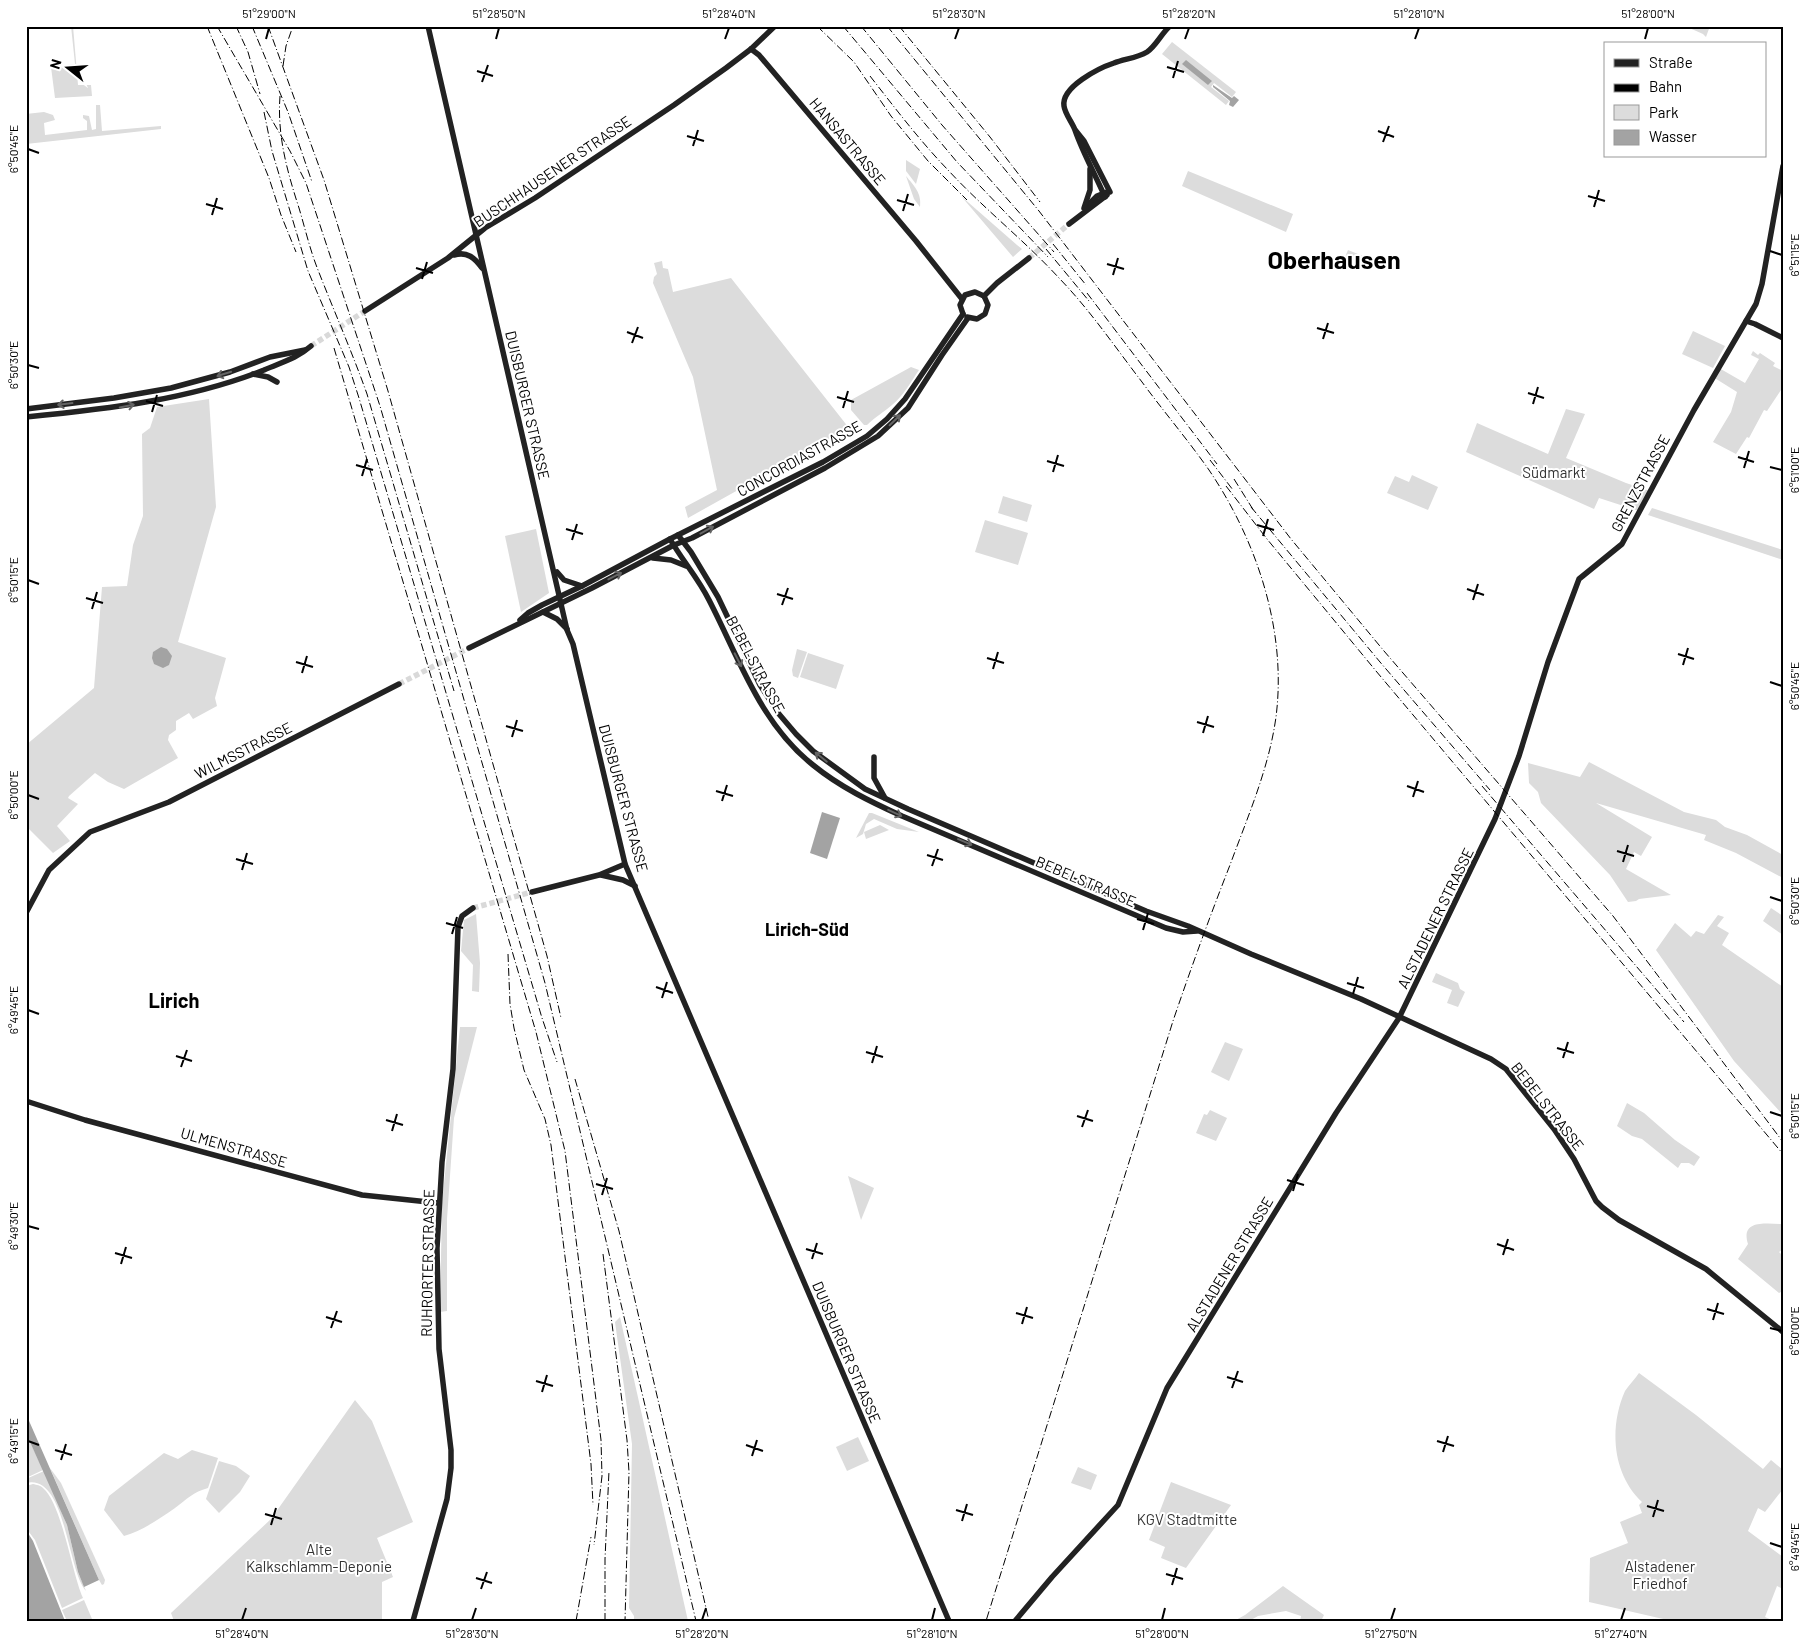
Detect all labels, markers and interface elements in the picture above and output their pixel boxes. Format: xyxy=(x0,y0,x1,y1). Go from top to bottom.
text: 51°29'00"N xyxy=(242,6,296,20)
text: 51°28'50"N xyxy=(472,6,526,20)
text: 51°28'40"N xyxy=(702,6,756,20)
text: 51°28'30"N xyxy=(932,6,986,20)
text: 51°28'20"N xyxy=(1162,6,1216,20)
text: 51°28'10"N xyxy=(1393,6,1445,20)
text: 51°28'00"N xyxy=(1621,6,1675,20)
north arrow xyxy=(42,42,92,92)
legend xyxy=(1604,42,1766,158)
text: Straße xyxy=(1649,53,1693,71)
text: N xyxy=(46,57,65,71)
text: Bahn xyxy=(1649,77,1682,95)
street label: HANSASTRASSE xyxy=(806,94,890,188)
text: Park xyxy=(1649,103,1679,121)
street label: BUSCHHAUSENER STRASSE xyxy=(470,111,634,231)
text: 6°50'45"E xyxy=(6,125,20,173)
text: Wasser xyxy=(1649,127,1697,145)
text: 6°51'15"E xyxy=(1787,233,1801,277)
district label: Oberhausen xyxy=(1267,244,1401,274)
street label: DUISBURGER STRASSE xyxy=(502,329,554,481)
text: 6°50'30"E xyxy=(6,341,20,389)
one-way arrow xyxy=(217,370,233,380)
one-way arrow xyxy=(57,399,73,409)
one-way arrow xyxy=(118,400,134,410)
one-way arrow xyxy=(889,415,901,427)
street label: CONCORDIASTRASSE xyxy=(734,416,864,500)
street label: GRENZSTRASSE xyxy=(1607,431,1673,535)
text: 6°51'00"E xyxy=(1787,447,1801,493)
park label: Südmarkt xyxy=(1522,463,1586,481)
one-way arrow xyxy=(699,525,714,535)
text: 6°50'15"E xyxy=(6,557,20,603)
one-way arrow xyxy=(608,571,623,581)
street label: BEBELSTRASSE xyxy=(723,612,789,716)
one-way arrow xyxy=(734,652,743,667)
text: 6°50'45"E xyxy=(1787,662,1801,710)
street label: WILMSSTRASSE xyxy=(191,718,295,782)
street label: DUISBURGER STRASSE xyxy=(596,722,652,874)
one-way arrow xyxy=(814,751,827,762)
text: 6°50'00"E xyxy=(6,770,20,820)
one-way arrow xyxy=(887,808,902,818)
one-way arrow xyxy=(957,838,972,848)
street label: ALSTADENER STRASSE xyxy=(1393,845,1477,991)
street label: BEBELSTRASSE xyxy=(1033,852,1139,910)
text: 6°50'30"E xyxy=(1787,877,1801,925)
district label: Lirich-Süd xyxy=(765,918,849,940)
text: 6°49'45"E xyxy=(6,986,20,1034)
district label: Lirich xyxy=(149,988,199,1012)
street label: BEBELSTRASSE xyxy=(1508,1058,1588,1154)
text: 6°50'15"E xyxy=(1787,1093,1801,1139)
street label: ULMENSTRASSE xyxy=(179,1123,289,1171)
street label: RUHRORTER STRASSE xyxy=(417,1189,437,1337)
street label: ALSTADENER STRASSE xyxy=(1182,1193,1276,1335)
text: 6°49'30"E xyxy=(6,1202,20,1250)
street label: DUISBURGER STRASSE xyxy=(809,1278,885,1426)
text: 6°50'00"E xyxy=(1787,1306,1801,1356)
text: 6°49'15"E xyxy=(6,1418,20,1464)
park label: KGV Stadtmitte xyxy=(1137,1510,1237,1528)
text: 6°49'45"E xyxy=(1787,1523,1801,1571)
park label: Alte Kalkschlamm-Deponie xyxy=(246,1540,392,1575)
park label: Alstadener Friedhof xyxy=(1625,1557,1696,1592)
text: 51°28'40"N xyxy=(215,1626,269,1640)
text: 51°28'30"N xyxy=(445,1626,499,1640)
text: 51°28'20"N xyxy=(675,1626,729,1640)
text: 51°28'10"N xyxy=(906,1626,958,1640)
text: 51°28'00"N xyxy=(1135,1626,1189,1640)
text: 51°27'50"N xyxy=(1365,1626,1417,1640)
text: 51°27'40"N xyxy=(1595,1626,1647,1640)

